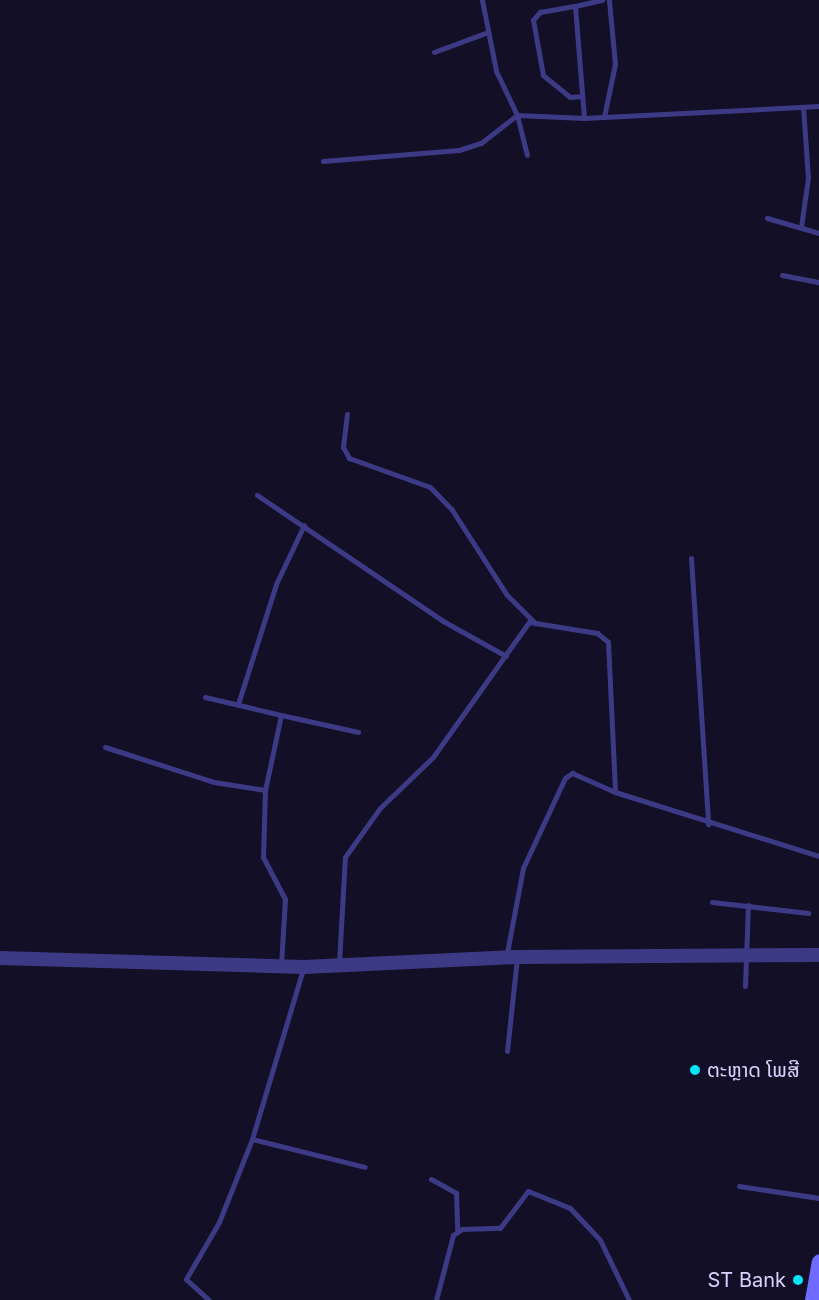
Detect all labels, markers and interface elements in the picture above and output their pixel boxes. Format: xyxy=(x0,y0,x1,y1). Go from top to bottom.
place label: ຕະຫຼາດ ໂພສີ xyxy=(707,1058,800,1082)
marker: ຕະຫຼາດ ໂພສີ xyxy=(688,1063,702,1077)
place label: ST Bank xyxy=(708,1268,786,1292)
marker: ST Bank xyxy=(791,1273,805,1287)

